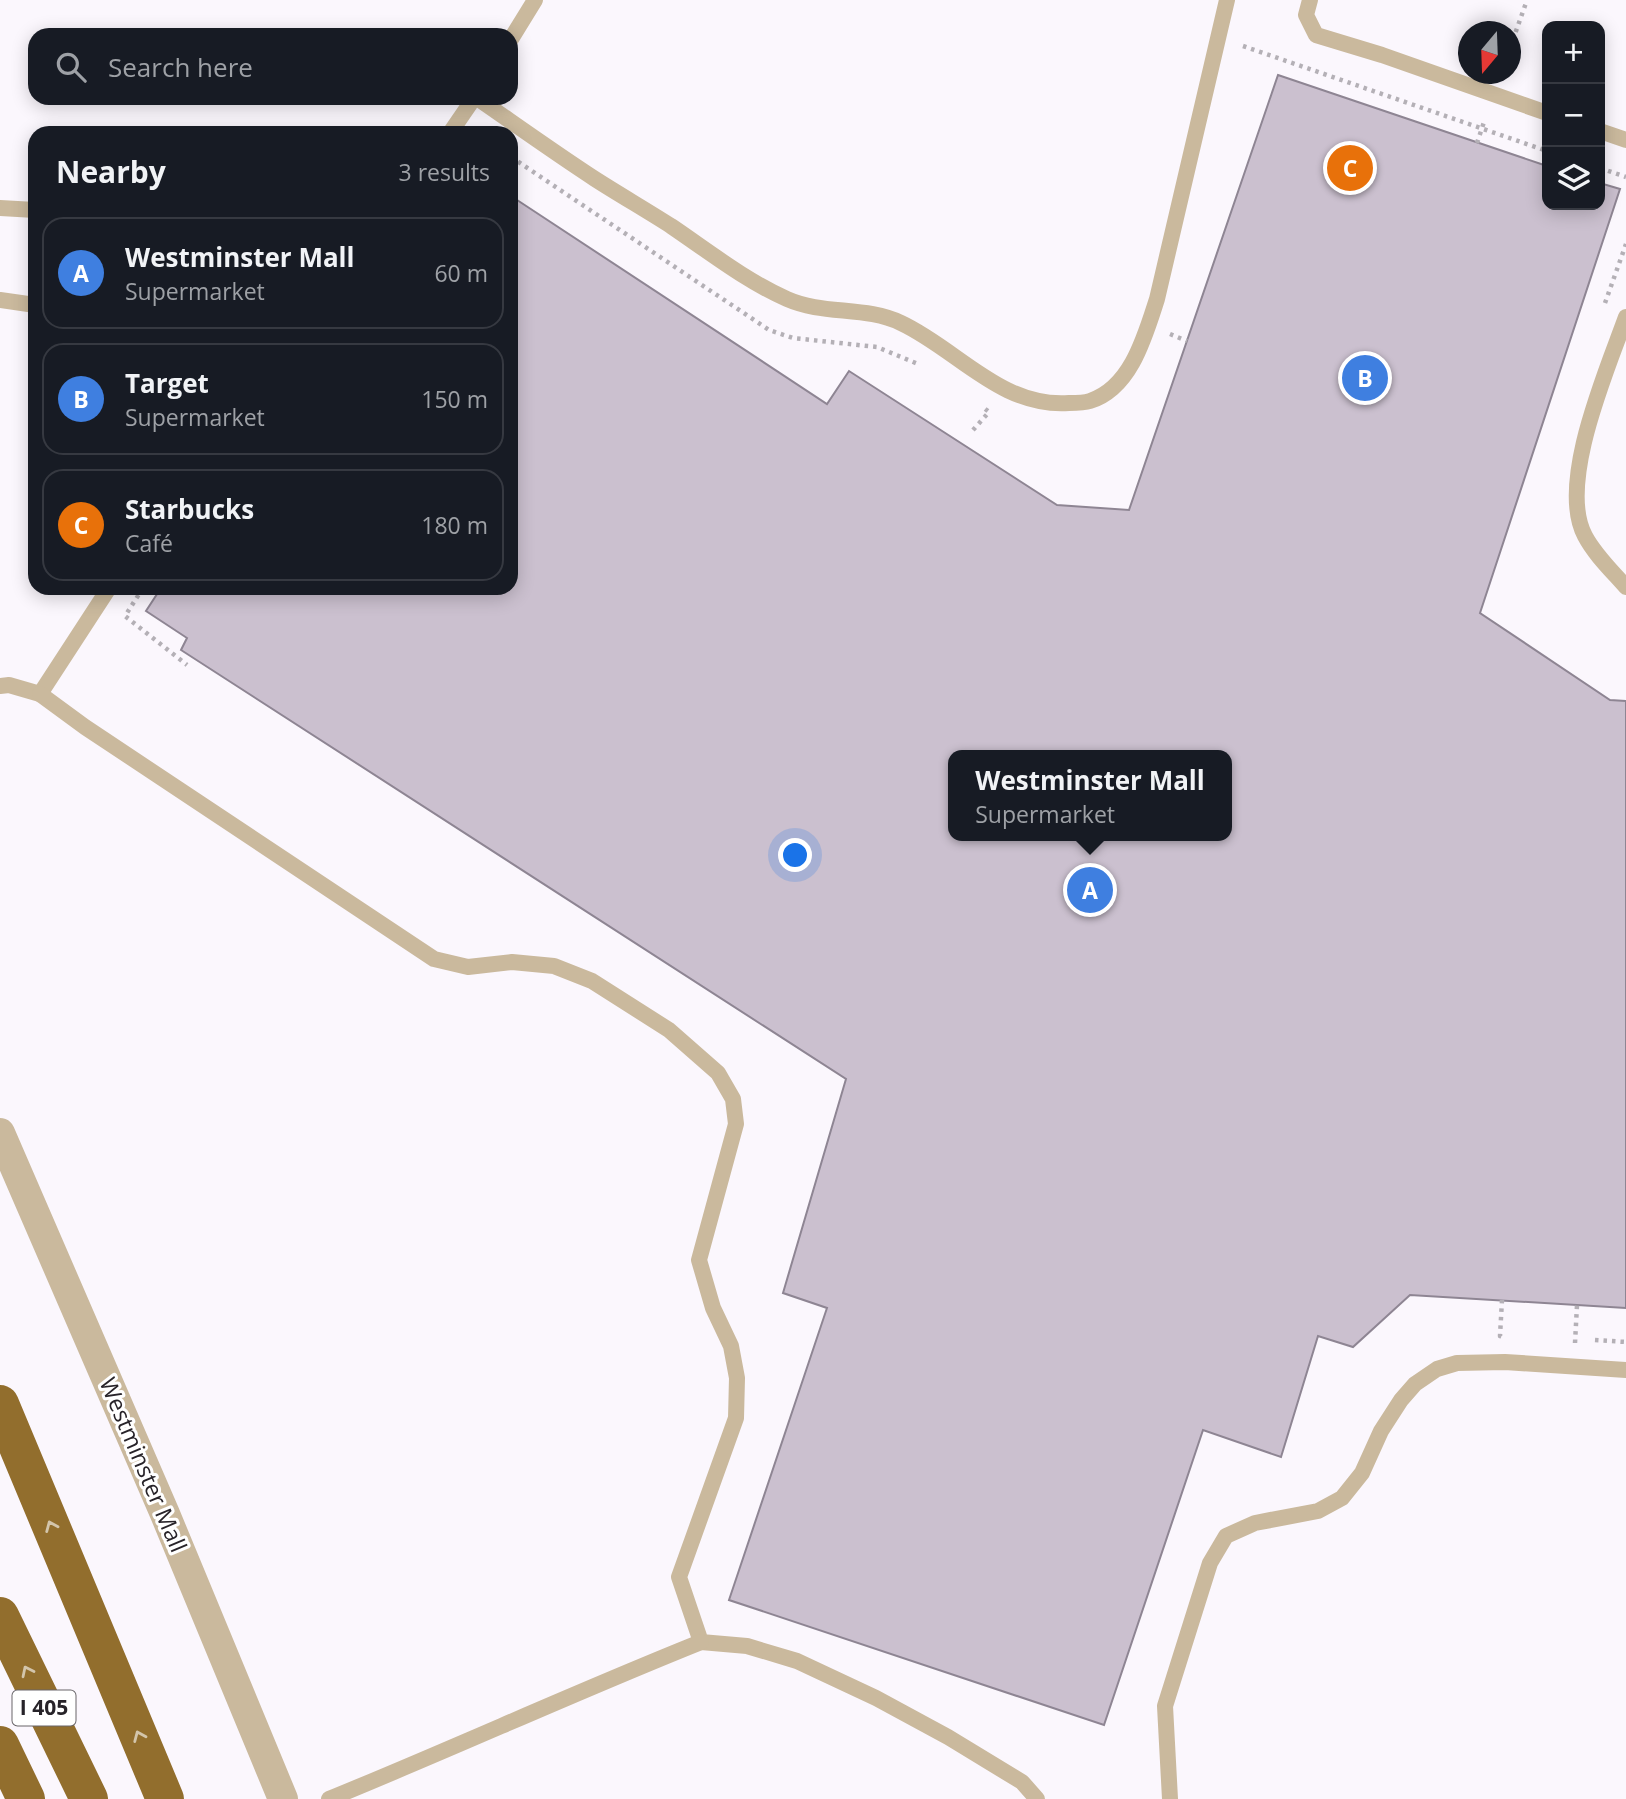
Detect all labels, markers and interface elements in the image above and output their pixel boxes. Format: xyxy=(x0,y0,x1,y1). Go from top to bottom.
north arrow xyxy=(1458,21,1521,84)
map controls xyxy=(1542,21,1605,210)
button: + xyxy=(1542,21,1605,84)
search box xyxy=(28,28,518,105)
icon: search xyxy=(52,48,90,86)
text: Search here xyxy=(108,49,253,85)
button: − xyxy=(1542,84,1605,147)
pin: C xyxy=(1327,142,1373,194)
button: layers xyxy=(1542,147,1605,210)
text: Nearby xyxy=(56,151,166,192)
text: 3 results xyxy=(399,156,490,188)
text: Westminster Mall xyxy=(125,239,354,275)
text: A xyxy=(73,257,89,289)
text: 60 m xyxy=(434,257,488,289)
text: Supermarket xyxy=(125,275,265,307)
pin: B xyxy=(1342,352,1388,404)
text: Target xyxy=(125,365,209,401)
text: B xyxy=(73,383,89,415)
text: 150 m xyxy=(421,383,488,415)
text: Supermarket xyxy=(125,401,265,433)
text: Starbucks xyxy=(125,491,254,527)
text: C xyxy=(74,509,88,541)
text: 180 m xyxy=(421,509,488,541)
text: Café xyxy=(125,527,173,559)
popup xyxy=(948,750,1232,841)
text: Westminster Mall xyxy=(975,762,1205,798)
text: Supermarket xyxy=(975,798,1115,830)
your location xyxy=(778,838,812,872)
pin: A xyxy=(1067,864,1113,916)
street label: Westminster Mall xyxy=(93,1372,195,1557)
one-way arrow xyxy=(45,1521,59,1533)
one-way arrow xyxy=(21,1666,35,1679)
road number: I 405 xyxy=(12,1690,76,1726)
one-way arrow xyxy=(133,1731,147,1743)

